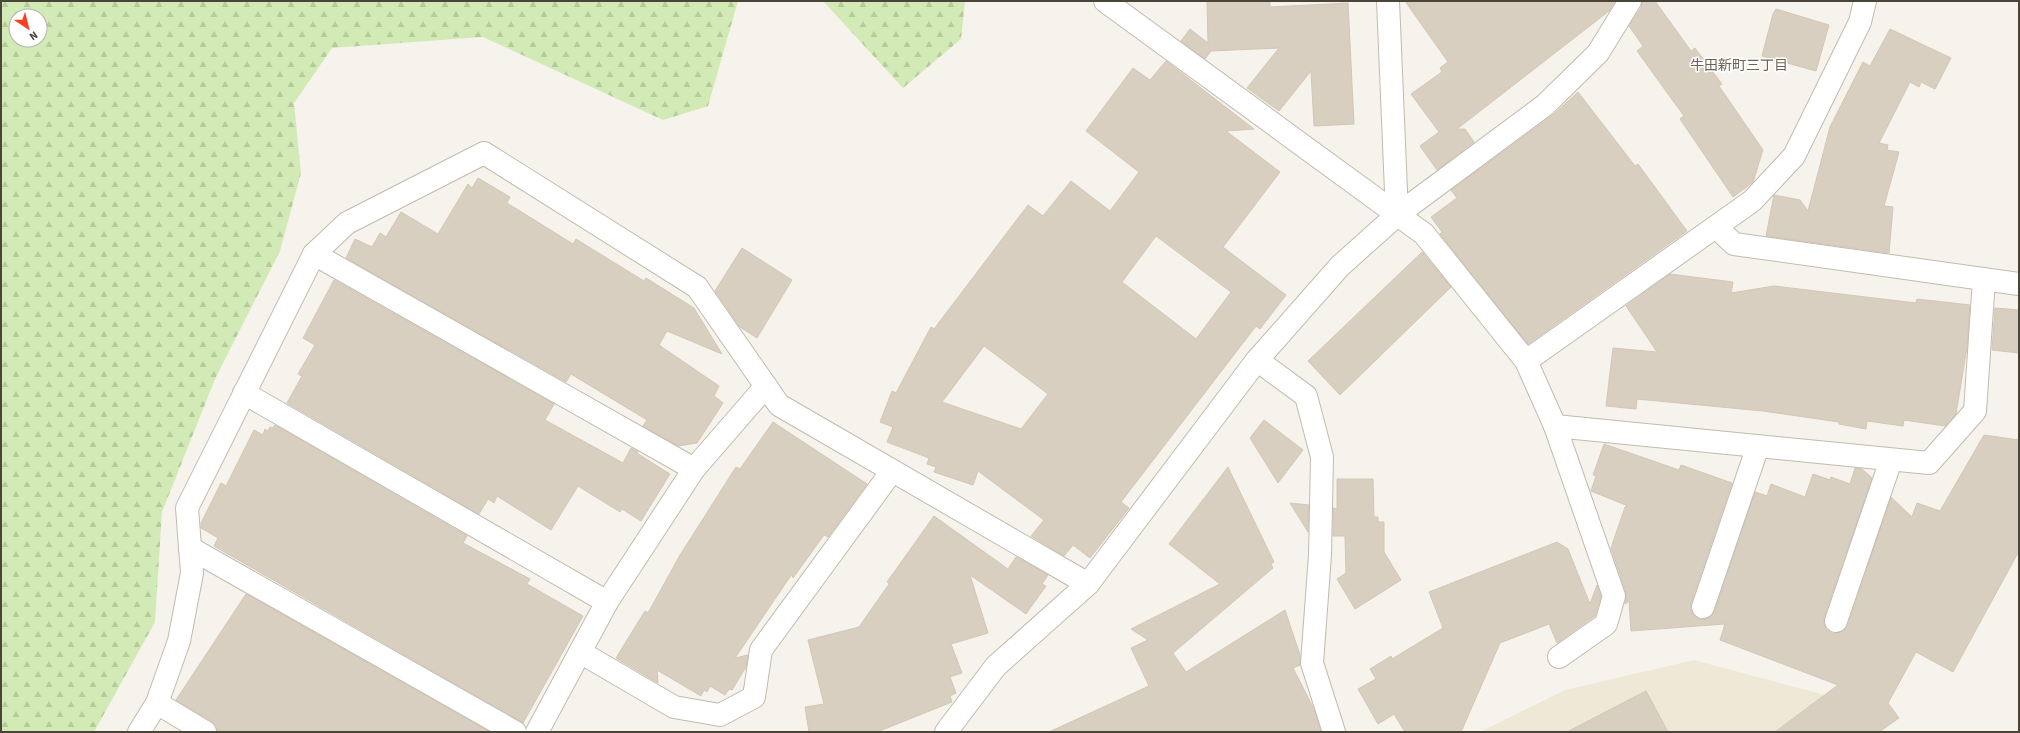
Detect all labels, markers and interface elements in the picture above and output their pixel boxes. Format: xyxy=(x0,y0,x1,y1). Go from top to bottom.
north arrow xyxy=(8,8,48,48)
text: N xyxy=(26,28,41,44)
district label: 牛田新町三丁目 xyxy=(1690,56,1788,76)

